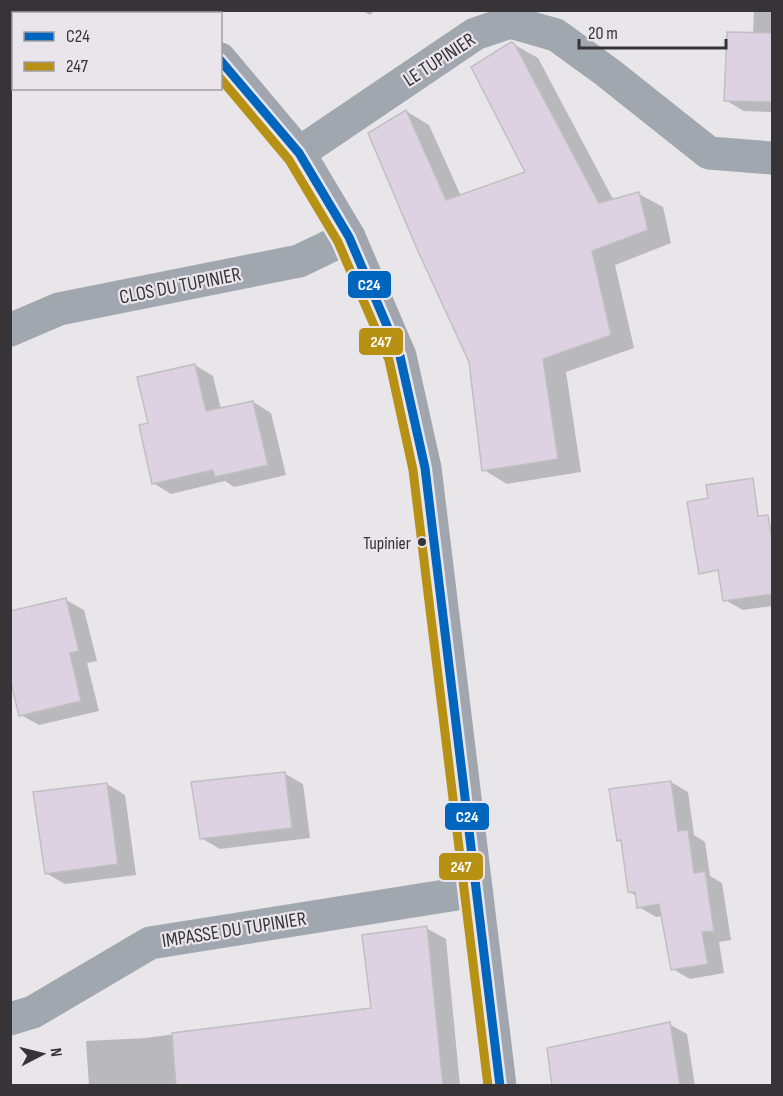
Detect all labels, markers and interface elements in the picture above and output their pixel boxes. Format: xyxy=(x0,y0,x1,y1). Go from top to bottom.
legend xyxy=(12,12,222,90)
scale bar xyxy=(579,12,726,50)
text: 20 m xyxy=(588,23,618,44)
text: C24 xyxy=(66,26,90,47)
street label: LE TUPINIER xyxy=(399,28,480,92)
text: 247 xyxy=(66,56,89,77)
street label: CLOS DU TUPINIER xyxy=(117,262,243,310)
line badge: C24 xyxy=(347,270,392,299)
text: C24 xyxy=(358,276,381,295)
line badge: 247 xyxy=(358,327,404,356)
text: 247 xyxy=(370,333,392,352)
place label: Tupinier xyxy=(363,533,411,554)
marker: Tupinier xyxy=(416,536,428,548)
line badge: C24 xyxy=(444,802,490,831)
text: C24 xyxy=(456,808,479,827)
line badge: 247 xyxy=(438,852,484,881)
text: 247 xyxy=(450,858,472,877)
street label: IMPASSE DU TUPINIER xyxy=(160,907,308,953)
north arrow xyxy=(12,1024,72,1084)
text: N xyxy=(45,1047,65,1058)

